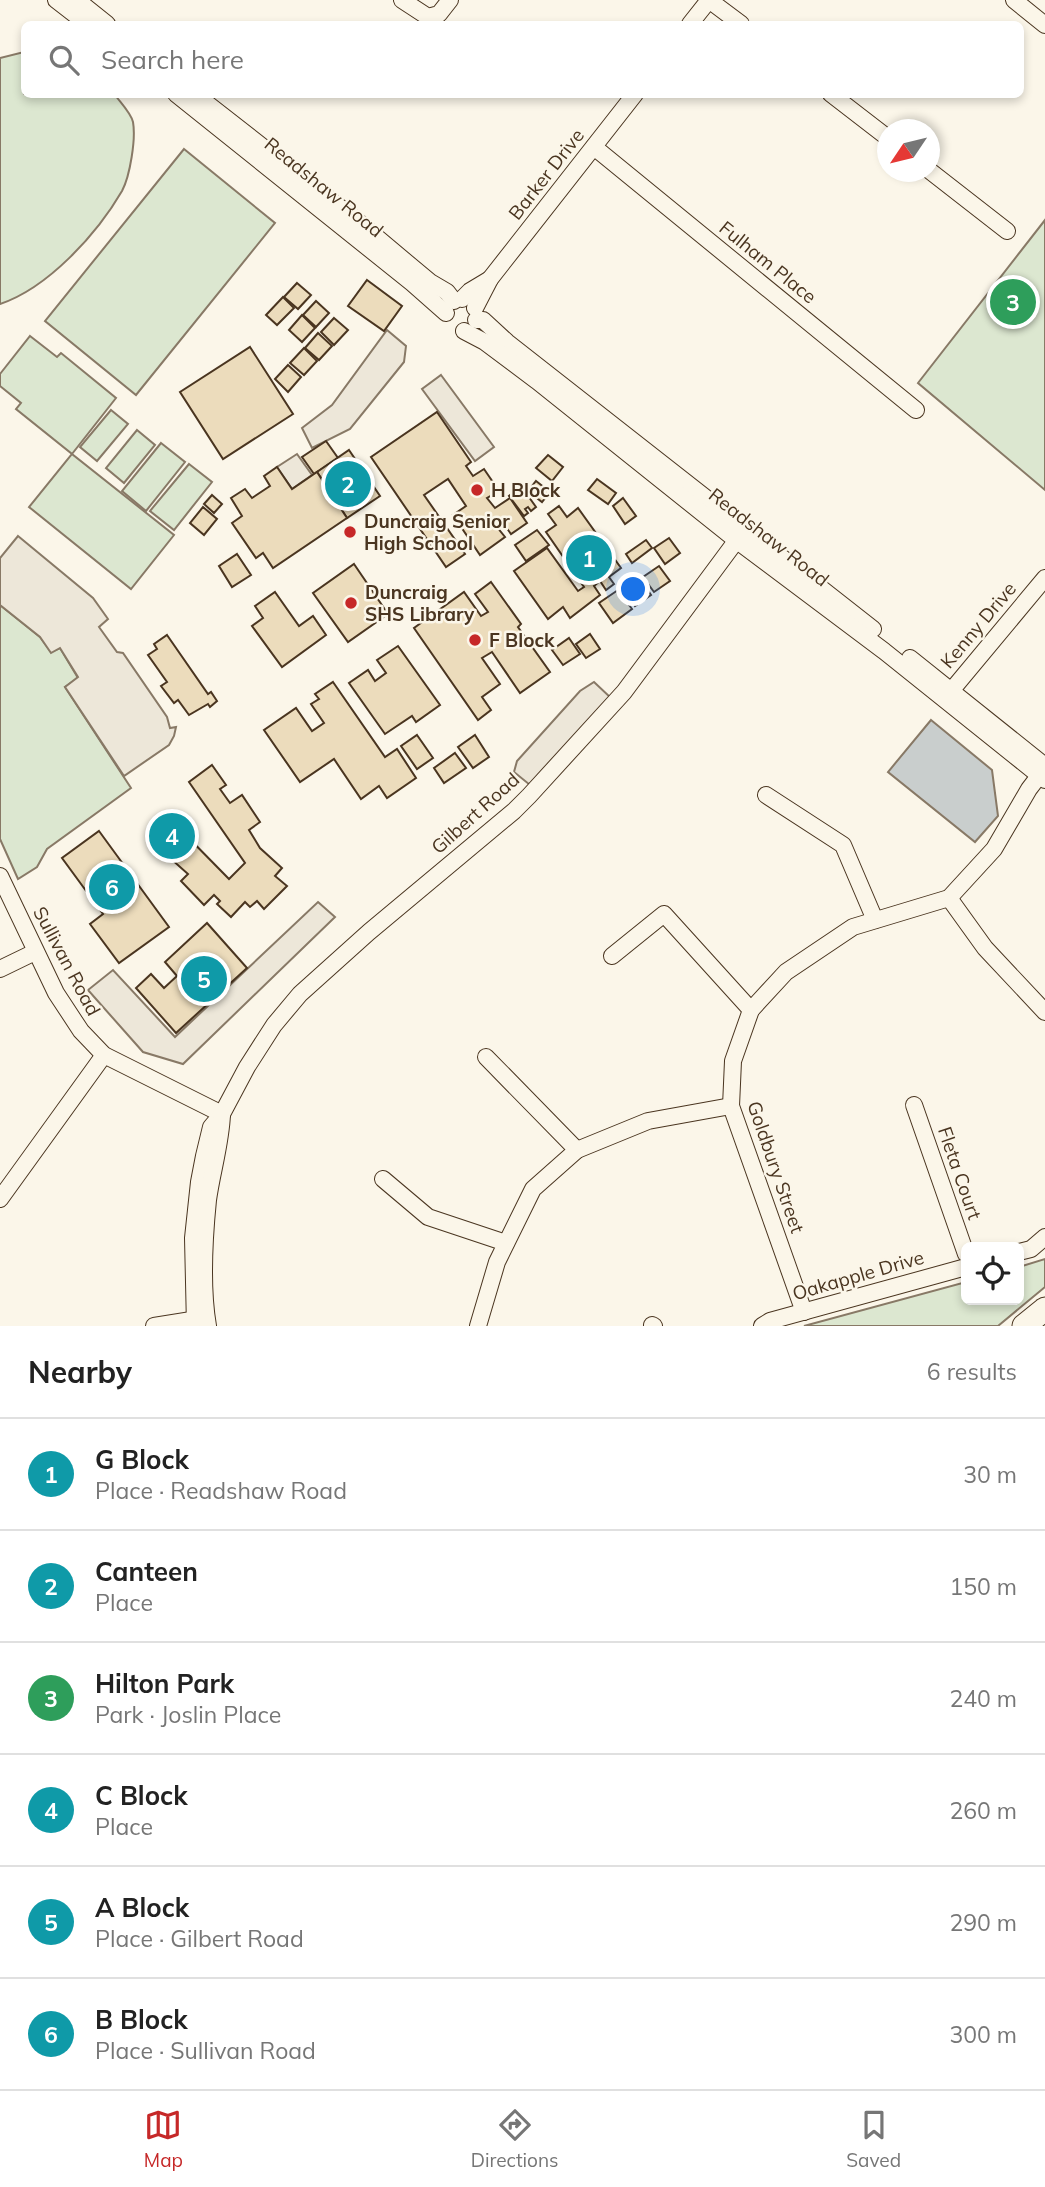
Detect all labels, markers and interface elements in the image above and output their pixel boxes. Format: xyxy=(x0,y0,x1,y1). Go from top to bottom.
search box xyxy=(21,21,1024,98)
icon: search xyxy=(45,41,83,79)
text: Search here xyxy=(101,43,244,76)
north arrow xyxy=(877,119,940,182)
street label: Barker Drive xyxy=(503,124,589,224)
street label: Readshaw Road xyxy=(260,132,388,242)
street label: Fulham Place xyxy=(715,216,821,308)
pin: 3 xyxy=(990,276,1036,328)
pin: 2 xyxy=(325,458,371,510)
place label: H Block xyxy=(491,478,561,502)
marker: H Block xyxy=(469,482,485,498)
street label: Readshaw Road xyxy=(704,483,834,591)
place label: Duncraig Senior High School xyxy=(364,509,510,555)
marker: Duncraig Senior High School xyxy=(342,524,358,540)
pin: 1 xyxy=(566,532,612,584)
your location xyxy=(616,572,650,606)
street label: Kenny Drive xyxy=(935,577,1021,673)
place label: Duncraig SHS Library xyxy=(365,580,475,626)
marker: Duncraig SHS Library xyxy=(343,595,359,611)
place label: F Block xyxy=(489,628,555,652)
marker: F Block xyxy=(467,632,483,648)
street label: Gilbert Road xyxy=(426,767,524,859)
pin: 4 xyxy=(149,810,195,862)
pin: 6 xyxy=(89,861,135,913)
street label: Sullivan Road xyxy=(28,902,106,1020)
pin: 5 xyxy=(181,953,227,1005)
street label: Goldbury Street xyxy=(742,1098,810,1237)
street label: Fleta Court xyxy=(933,1123,987,1223)
map controls xyxy=(961,1242,1024,1305)
button: locate xyxy=(961,1242,1024,1305)
street label: Oakapple Drive xyxy=(789,1245,927,1305)
text: Nearby xyxy=(28,1353,132,1391)
text: 6 results xyxy=(927,1357,1017,1386)
text: G Block xyxy=(95,1443,189,1476)
text: 1 xyxy=(44,1460,58,1489)
text: 30 m xyxy=(963,1460,1017,1489)
text: Place · Readshaw Road xyxy=(95,1476,347,1505)
text: Canteen xyxy=(95,1555,198,1588)
text: 2 xyxy=(44,1572,58,1601)
text: 150 m xyxy=(949,1572,1017,1601)
text: Place xyxy=(95,1588,153,1617)
text: Hilton Park xyxy=(95,1667,234,1700)
text: 3 xyxy=(44,1684,58,1713)
text: 240 m xyxy=(949,1684,1017,1713)
text: Park · Joslin Place xyxy=(95,1700,281,1729)
text: C Block xyxy=(95,1779,188,1812)
text: 4 xyxy=(44,1796,58,1825)
text: 260 m xyxy=(949,1796,1017,1825)
text: Place xyxy=(95,1812,153,1841)
text: A Block xyxy=(95,1891,189,1924)
text: 5 xyxy=(44,1908,58,1937)
text: 290 m xyxy=(949,1908,1017,1937)
text: Place · Gilbert Road xyxy=(95,1924,304,1953)
text: B Block xyxy=(95,2003,188,2036)
text: 6 xyxy=(44,2020,58,2049)
text: 300 m xyxy=(949,2020,1017,2049)
text: Place · Sullivan Road xyxy=(95,2036,316,2065)
tab: Map xyxy=(144,2106,183,2172)
tab: Directions xyxy=(471,2106,559,2172)
tab: Saved xyxy=(846,2106,901,2172)

